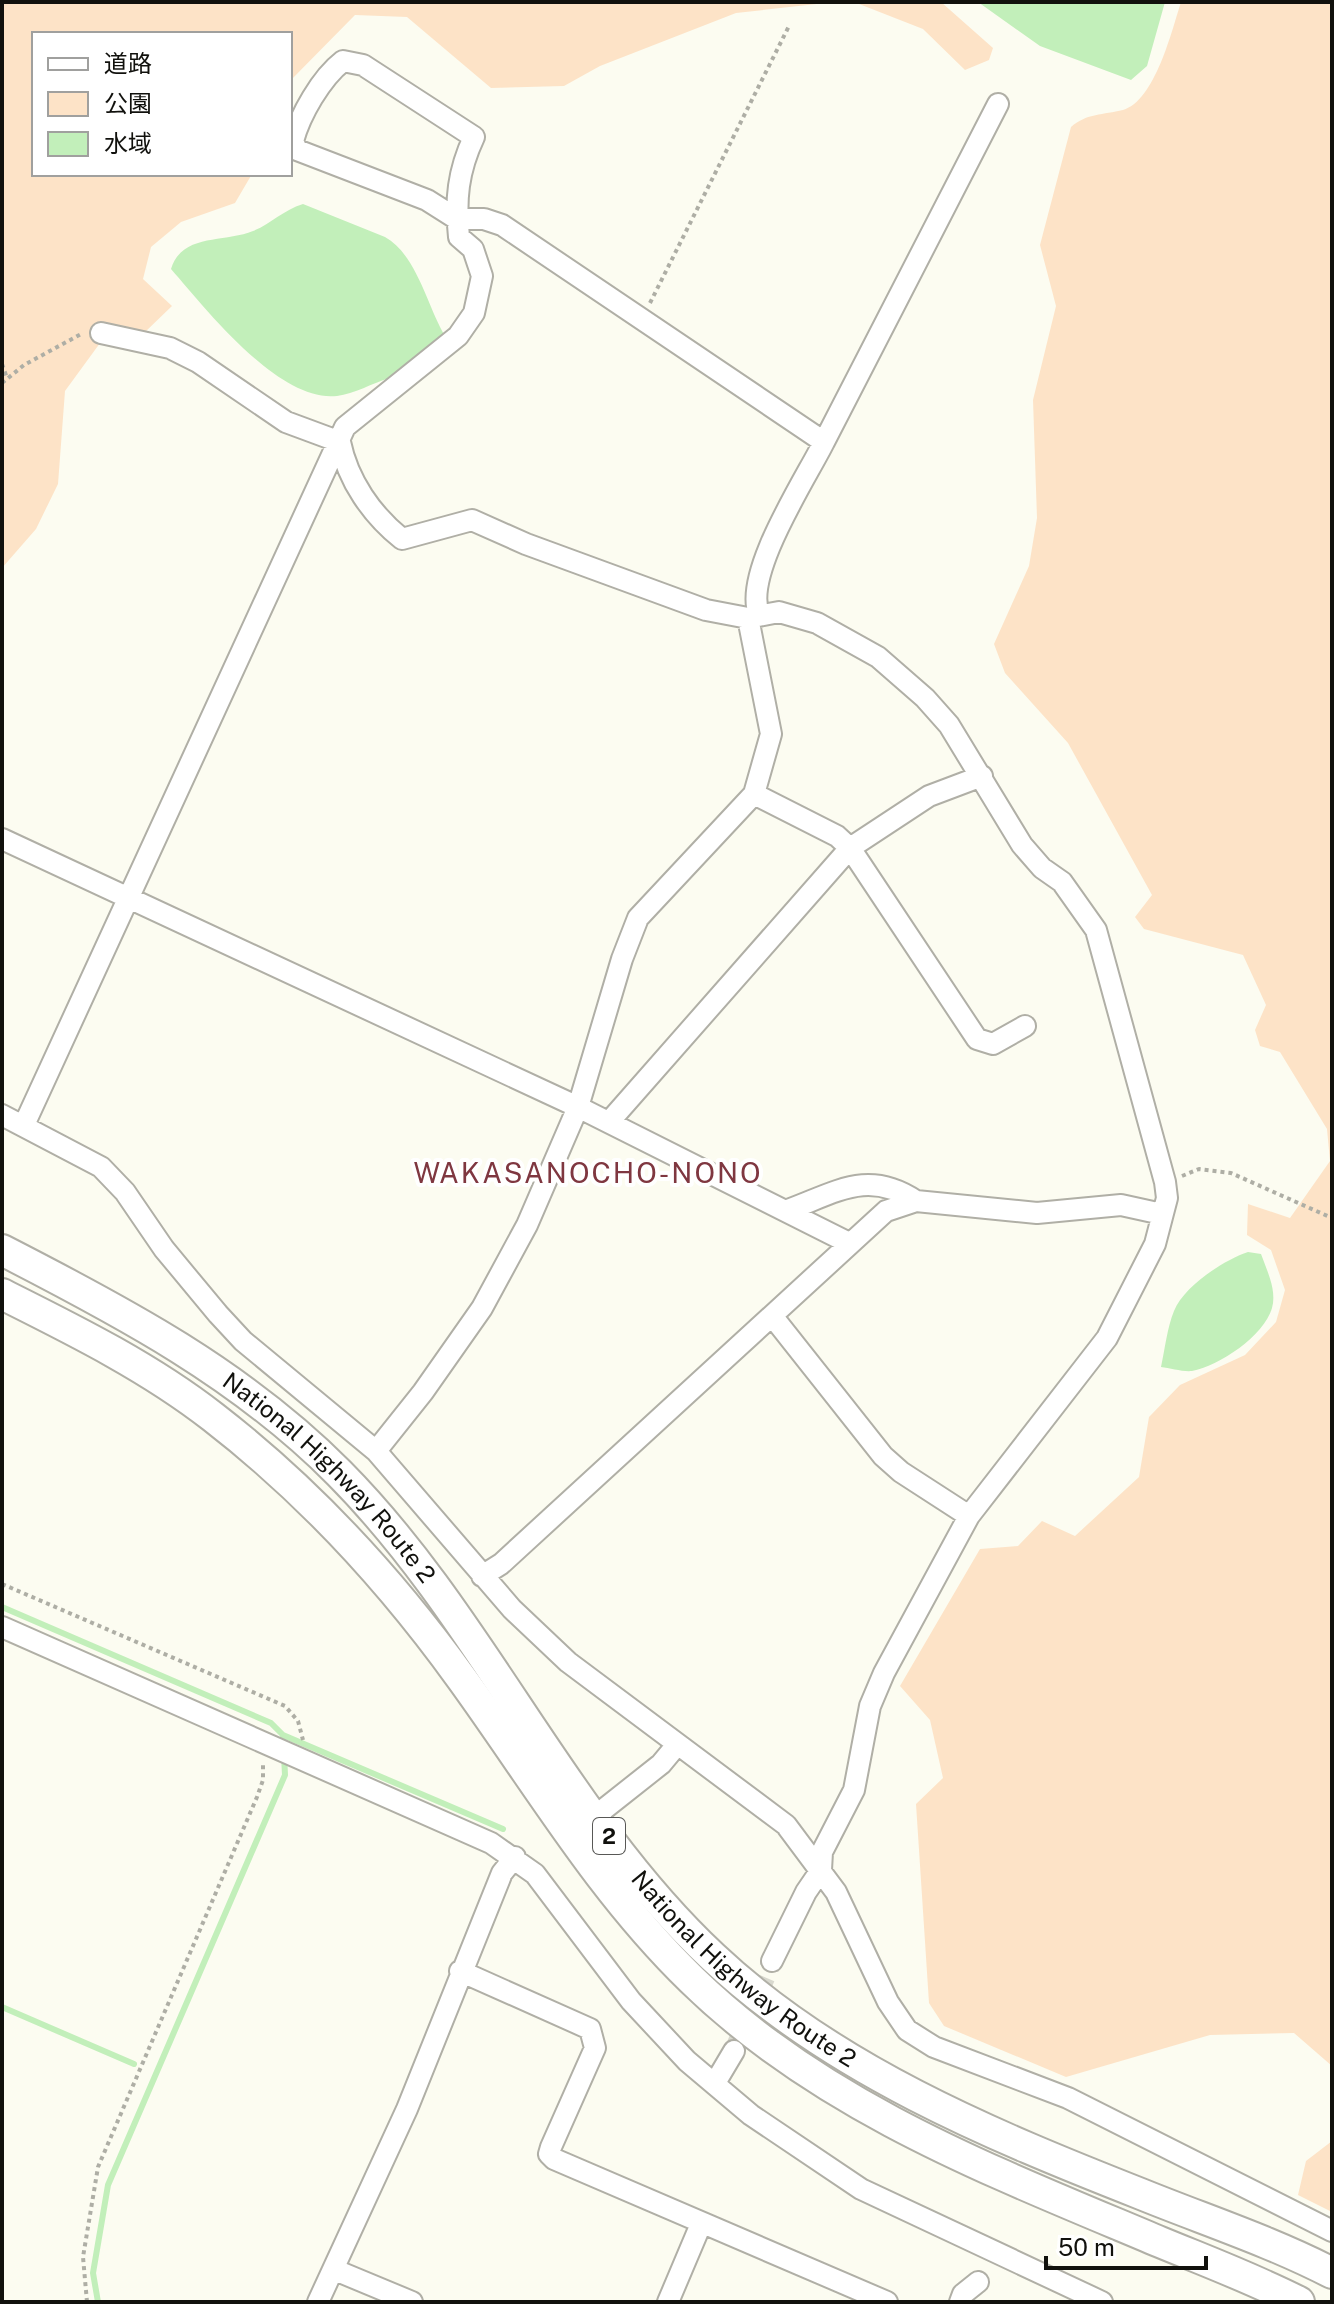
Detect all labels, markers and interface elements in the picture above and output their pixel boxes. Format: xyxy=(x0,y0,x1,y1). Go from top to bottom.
legend xyxy=(32,32,292,176)
text: 道路 xyxy=(104,49,152,77)
text: 公園 xyxy=(104,89,152,117)
text: 水域 xyxy=(104,129,152,157)
district label: WAKASANOCHO-NONO xyxy=(413,1156,763,1189)
street label: National Highway Route 2 xyxy=(218,1366,442,1588)
road number: 2 xyxy=(593,1818,625,1854)
street label: National Highway Route 2 xyxy=(626,1865,861,2072)
scale bar xyxy=(1046,2220,1206,2270)
text: 50 m xyxy=(1058,2233,1115,2261)

